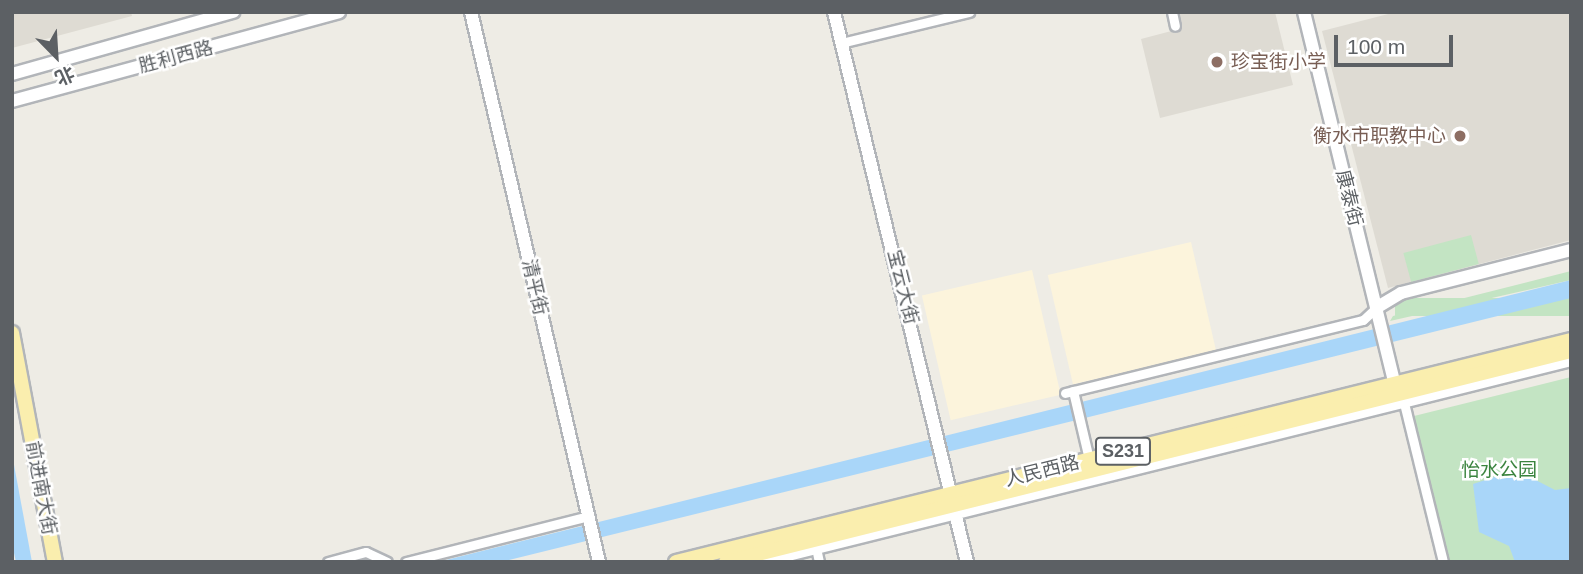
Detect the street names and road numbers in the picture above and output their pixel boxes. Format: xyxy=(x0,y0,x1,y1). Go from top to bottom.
street label: 胜利西路 xyxy=(136,36,216,78)
street label: 康泰街 xyxy=(1331,168,1367,228)
street label: 宝云大街 xyxy=(883,247,923,327)
street label: 清平街 xyxy=(517,257,553,317)
road number: S231 xyxy=(1093,436,1153,466)
street label: 前进南大街 xyxy=(21,439,61,537)
street label: 人民西路 xyxy=(1002,451,1082,491)

